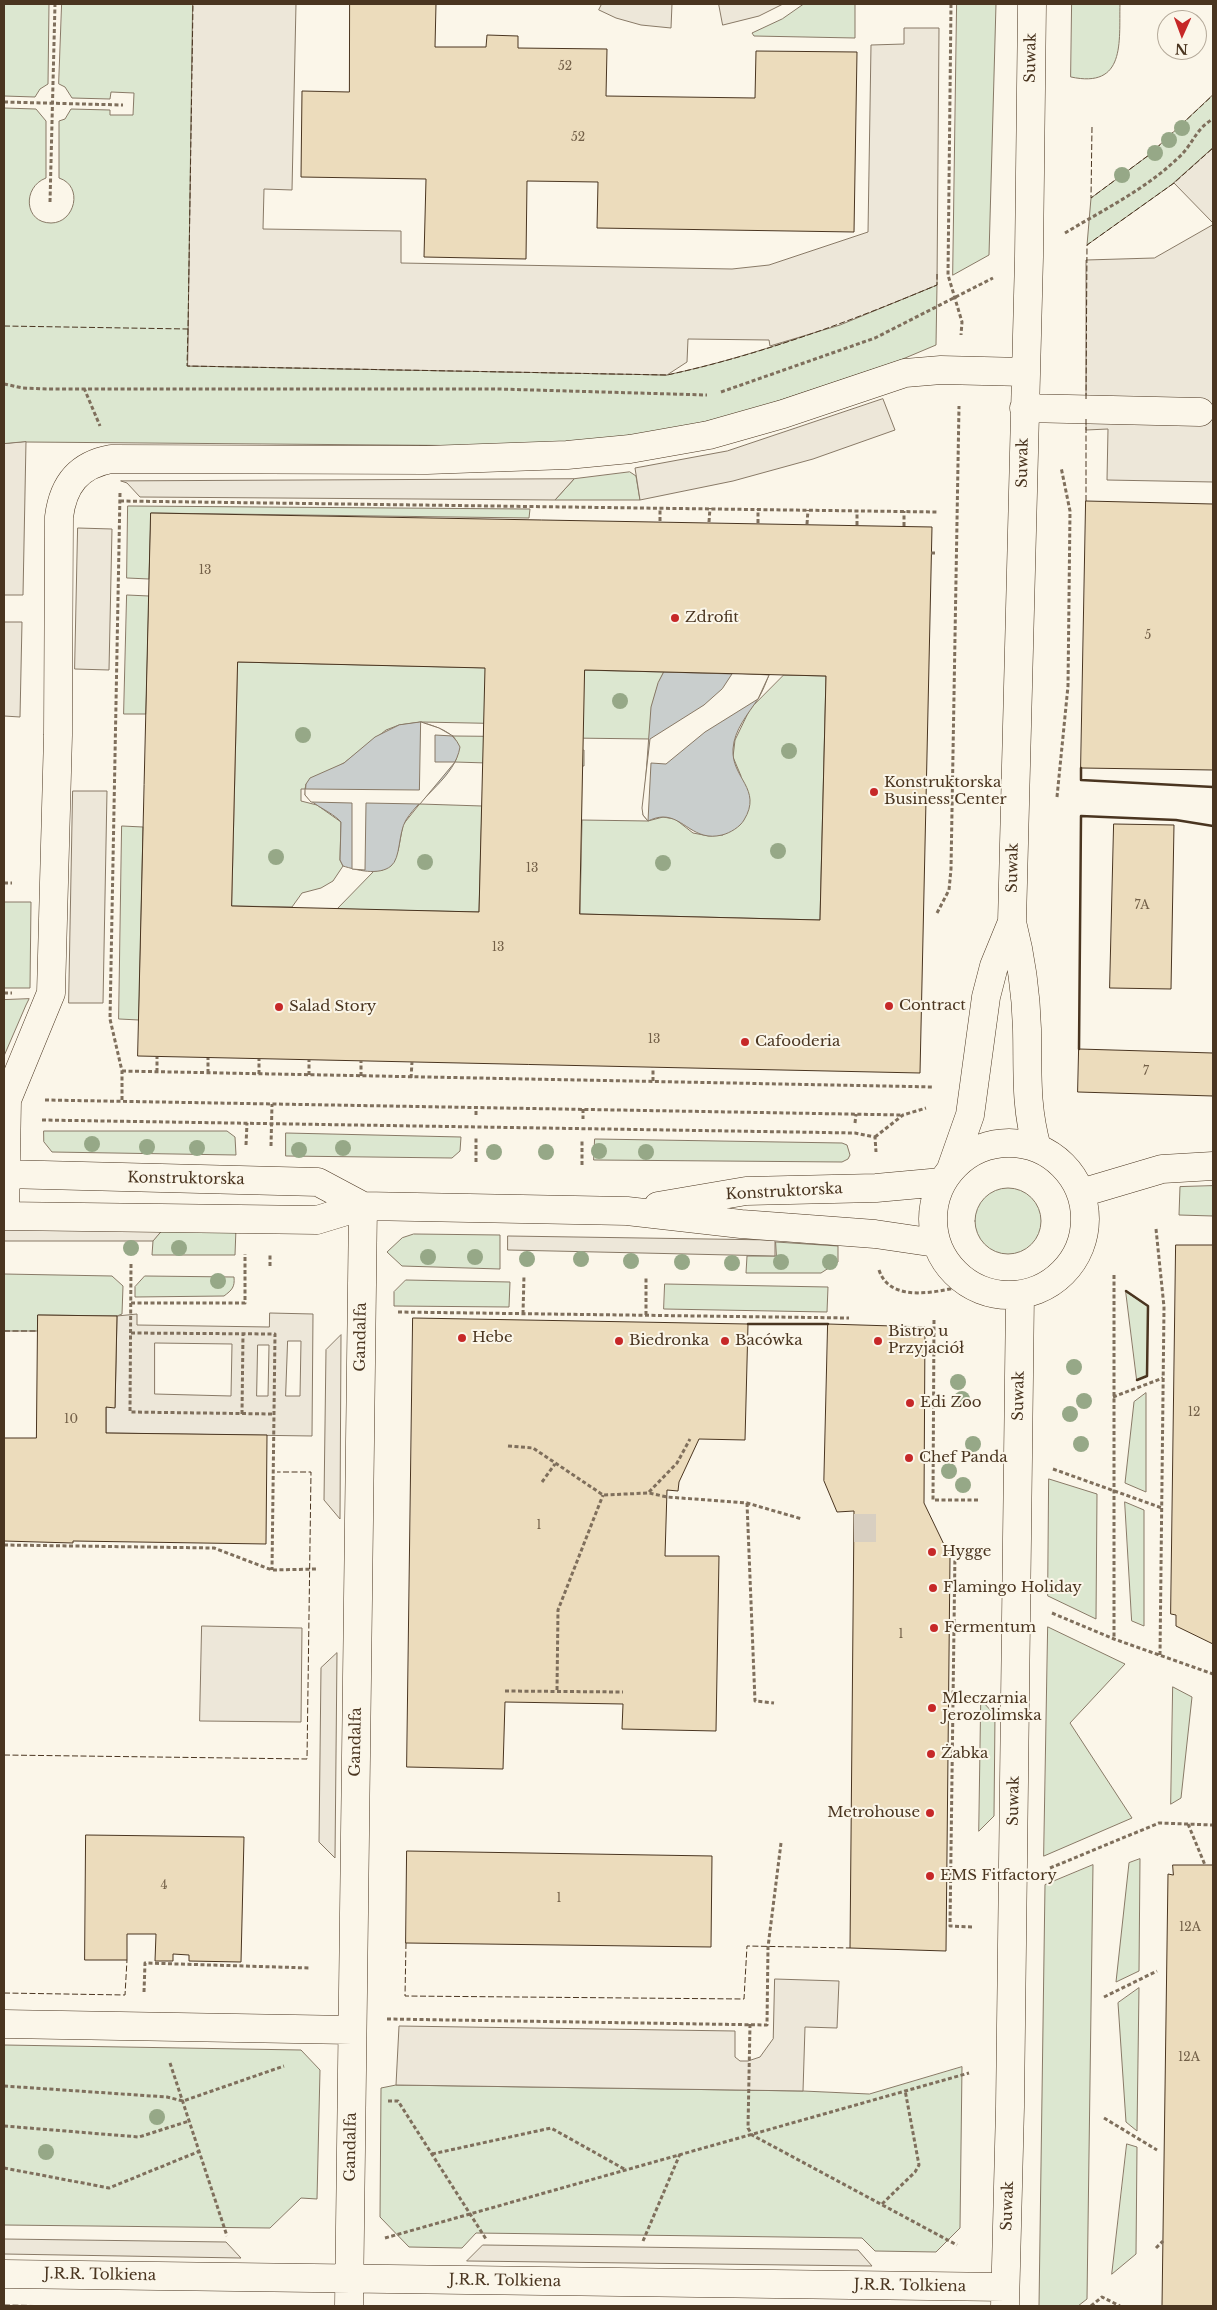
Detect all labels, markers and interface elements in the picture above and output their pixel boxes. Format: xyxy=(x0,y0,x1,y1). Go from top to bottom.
north arrow xyxy=(1157,10,1207,60)
street label: Suwak xyxy=(1022,33,1040,83)
text: N xyxy=(1175,40,1188,58)
house number: 52 xyxy=(558,60,572,74)
house number: 52 xyxy=(571,131,585,145)
street label: Suwak xyxy=(1014,438,1032,488)
house number: 13 xyxy=(199,564,211,578)
place label: Zdrofit xyxy=(685,609,739,627)
marker: Zdrofit xyxy=(669,612,681,624)
house number: 5 xyxy=(1145,629,1151,643)
place label: Konstruktorska Business Center xyxy=(884,774,1007,809)
marker: Konstruktorska Business Center xyxy=(868,786,880,798)
street label: Suwak xyxy=(1004,843,1022,893)
house number: 13 xyxy=(526,862,538,876)
house number: 7A xyxy=(1135,899,1149,913)
house number: 13 xyxy=(492,941,504,955)
place label: Contract xyxy=(899,997,966,1015)
place label: Salad Story xyxy=(289,998,376,1016)
marker: Contract xyxy=(883,1000,895,1012)
marker: Salad Story xyxy=(273,1001,285,1013)
house number: 13 xyxy=(648,1033,660,1047)
place label: Cafooderia xyxy=(755,1033,840,1051)
marker: Cafooderia xyxy=(739,1036,751,1048)
house number: 7 xyxy=(1143,1065,1149,1079)
street label: Konstruktorska xyxy=(127,1169,245,1189)
street label: Konstruktorska xyxy=(725,1180,843,1204)
street label: Gandalfa xyxy=(351,1302,371,1372)
place label: Bistro u Przyjaciół xyxy=(888,1323,964,1358)
place label: Hebe xyxy=(472,1329,512,1347)
marker: Hebe xyxy=(456,1332,468,1344)
place label: Biedronka xyxy=(629,1332,709,1350)
place label: Bacówka xyxy=(735,1332,803,1350)
marker: Biedronka xyxy=(613,1335,625,1347)
marker: Bacówka xyxy=(719,1335,731,1347)
marker: Bistro u Przyjaciół xyxy=(872,1335,884,1347)
street label: Suwak xyxy=(1010,1371,1028,1421)
place label: Edi Zoo xyxy=(920,1394,982,1412)
marker: Edi Zoo xyxy=(904,1397,916,1409)
house number: 12 xyxy=(1188,1406,1200,1420)
house number: 10 xyxy=(64,1413,78,1427)
place label: Chef Panda xyxy=(919,1449,1008,1467)
marker: Chef Panda xyxy=(903,1452,915,1464)
house number: 1 xyxy=(536,1519,542,1533)
place label: Hygge xyxy=(942,1543,991,1561)
marker: Hygge xyxy=(926,1546,938,1558)
place label: Flamingo Holiday xyxy=(943,1579,1082,1597)
marker: Flamingo Holiday xyxy=(927,1582,939,1594)
place label: Fermentum xyxy=(944,1619,1036,1637)
marker: Fermentum xyxy=(928,1622,940,1634)
house number: 1 xyxy=(898,1628,904,1642)
place label: Mleczarnia Jerozolimska xyxy=(942,1690,1041,1725)
marker: Mleczarnia Jerozolimska xyxy=(926,1702,938,1714)
street label: Gandalfa xyxy=(346,1707,366,1777)
place label: Żabka xyxy=(941,1745,988,1763)
marker: Żabka xyxy=(925,1748,937,1760)
street label: Suwak xyxy=(1005,1776,1023,1826)
place label: Metrohouse xyxy=(827,1804,920,1822)
marker: Metrohouse xyxy=(924,1807,936,1819)
place label: EMS Fitfactory xyxy=(940,1867,1057,1885)
marker: EMS Fitfactory xyxy=(924,1870,936,1882)
house number: 4 xyxy=(160,1879,168,1893)
house number: 1 xyxy=(556,1892,562,1906)
house number: 12A xyxy=(1179,1921,1201,1935)
house number: 12A xyxy=(1178,2051,1200,2065)
street label: Gandalfa xyxy=(341,2112,361,2182)
street label: Suwak xyxy=(998,2181,1018,2231)
street label: J.R.R. Tolkiena xyxy=(44,2265,156,2285)
street label: J.R.R. Tolkiena xyxy=(449,2271,561,2291)
street label: J.R.R. Tolkiena xyxy=(854,2276,966,2296)

